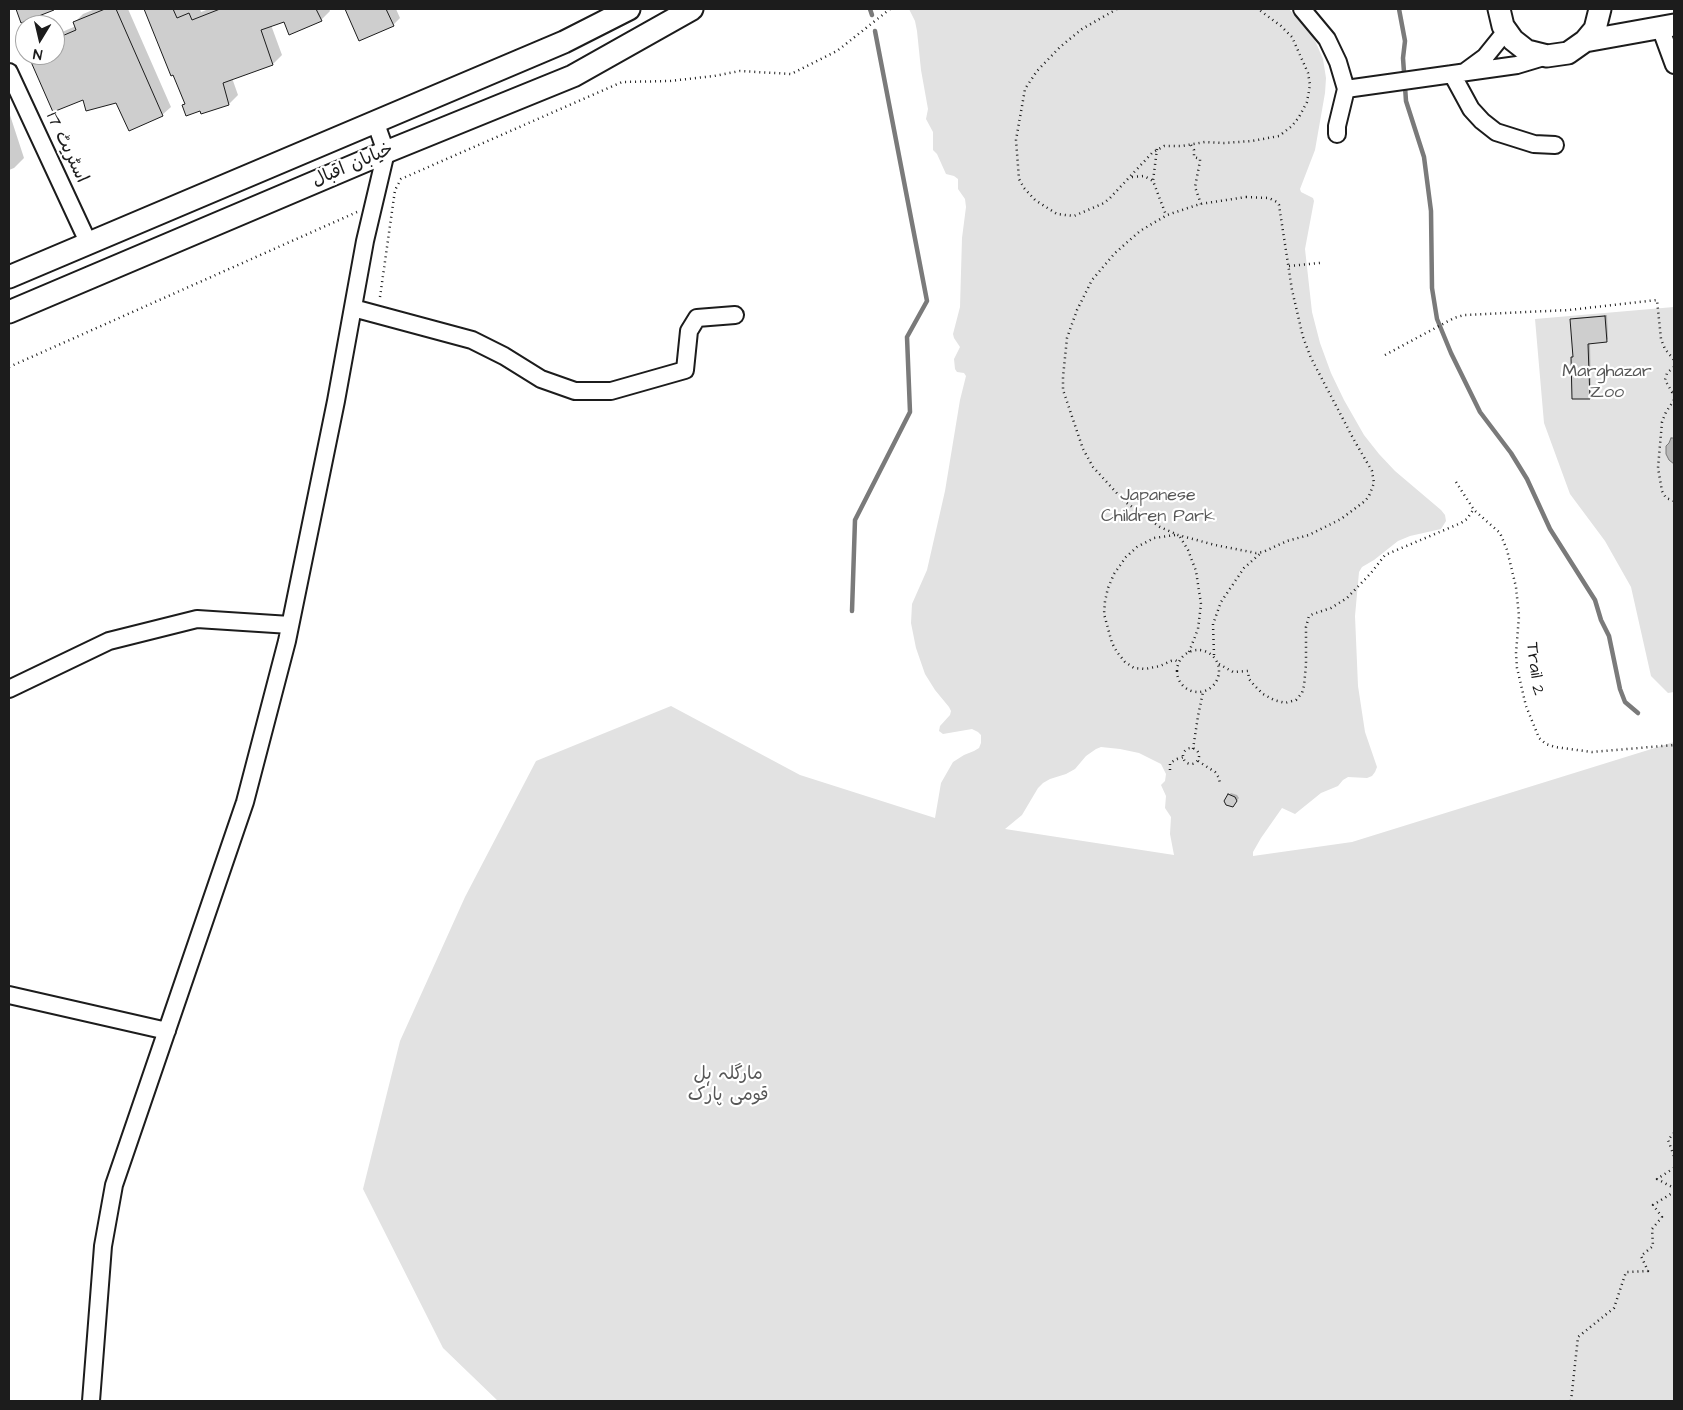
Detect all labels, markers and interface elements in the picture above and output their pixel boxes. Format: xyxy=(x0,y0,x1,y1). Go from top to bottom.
north arrow xyxy=(15,15,65,65)
text: N xyxy=(32,43,44,64)
street label: اسٹریٹ 17 xyxy=(40,109,92,187)
street label: خیابان اقبال xyxy=(309,139,397,193)
park label: Marghazar Zoo xyxy=(1562,361,1652,404)
park label: Japanese Children Park xyxy=(1101,485,1215,528)
street label: Trail 2 xyxy=(1520,641,1548,697)
park label: مارگلہ ہل قومی پارک xyxy=(688,1064,768,1106)

